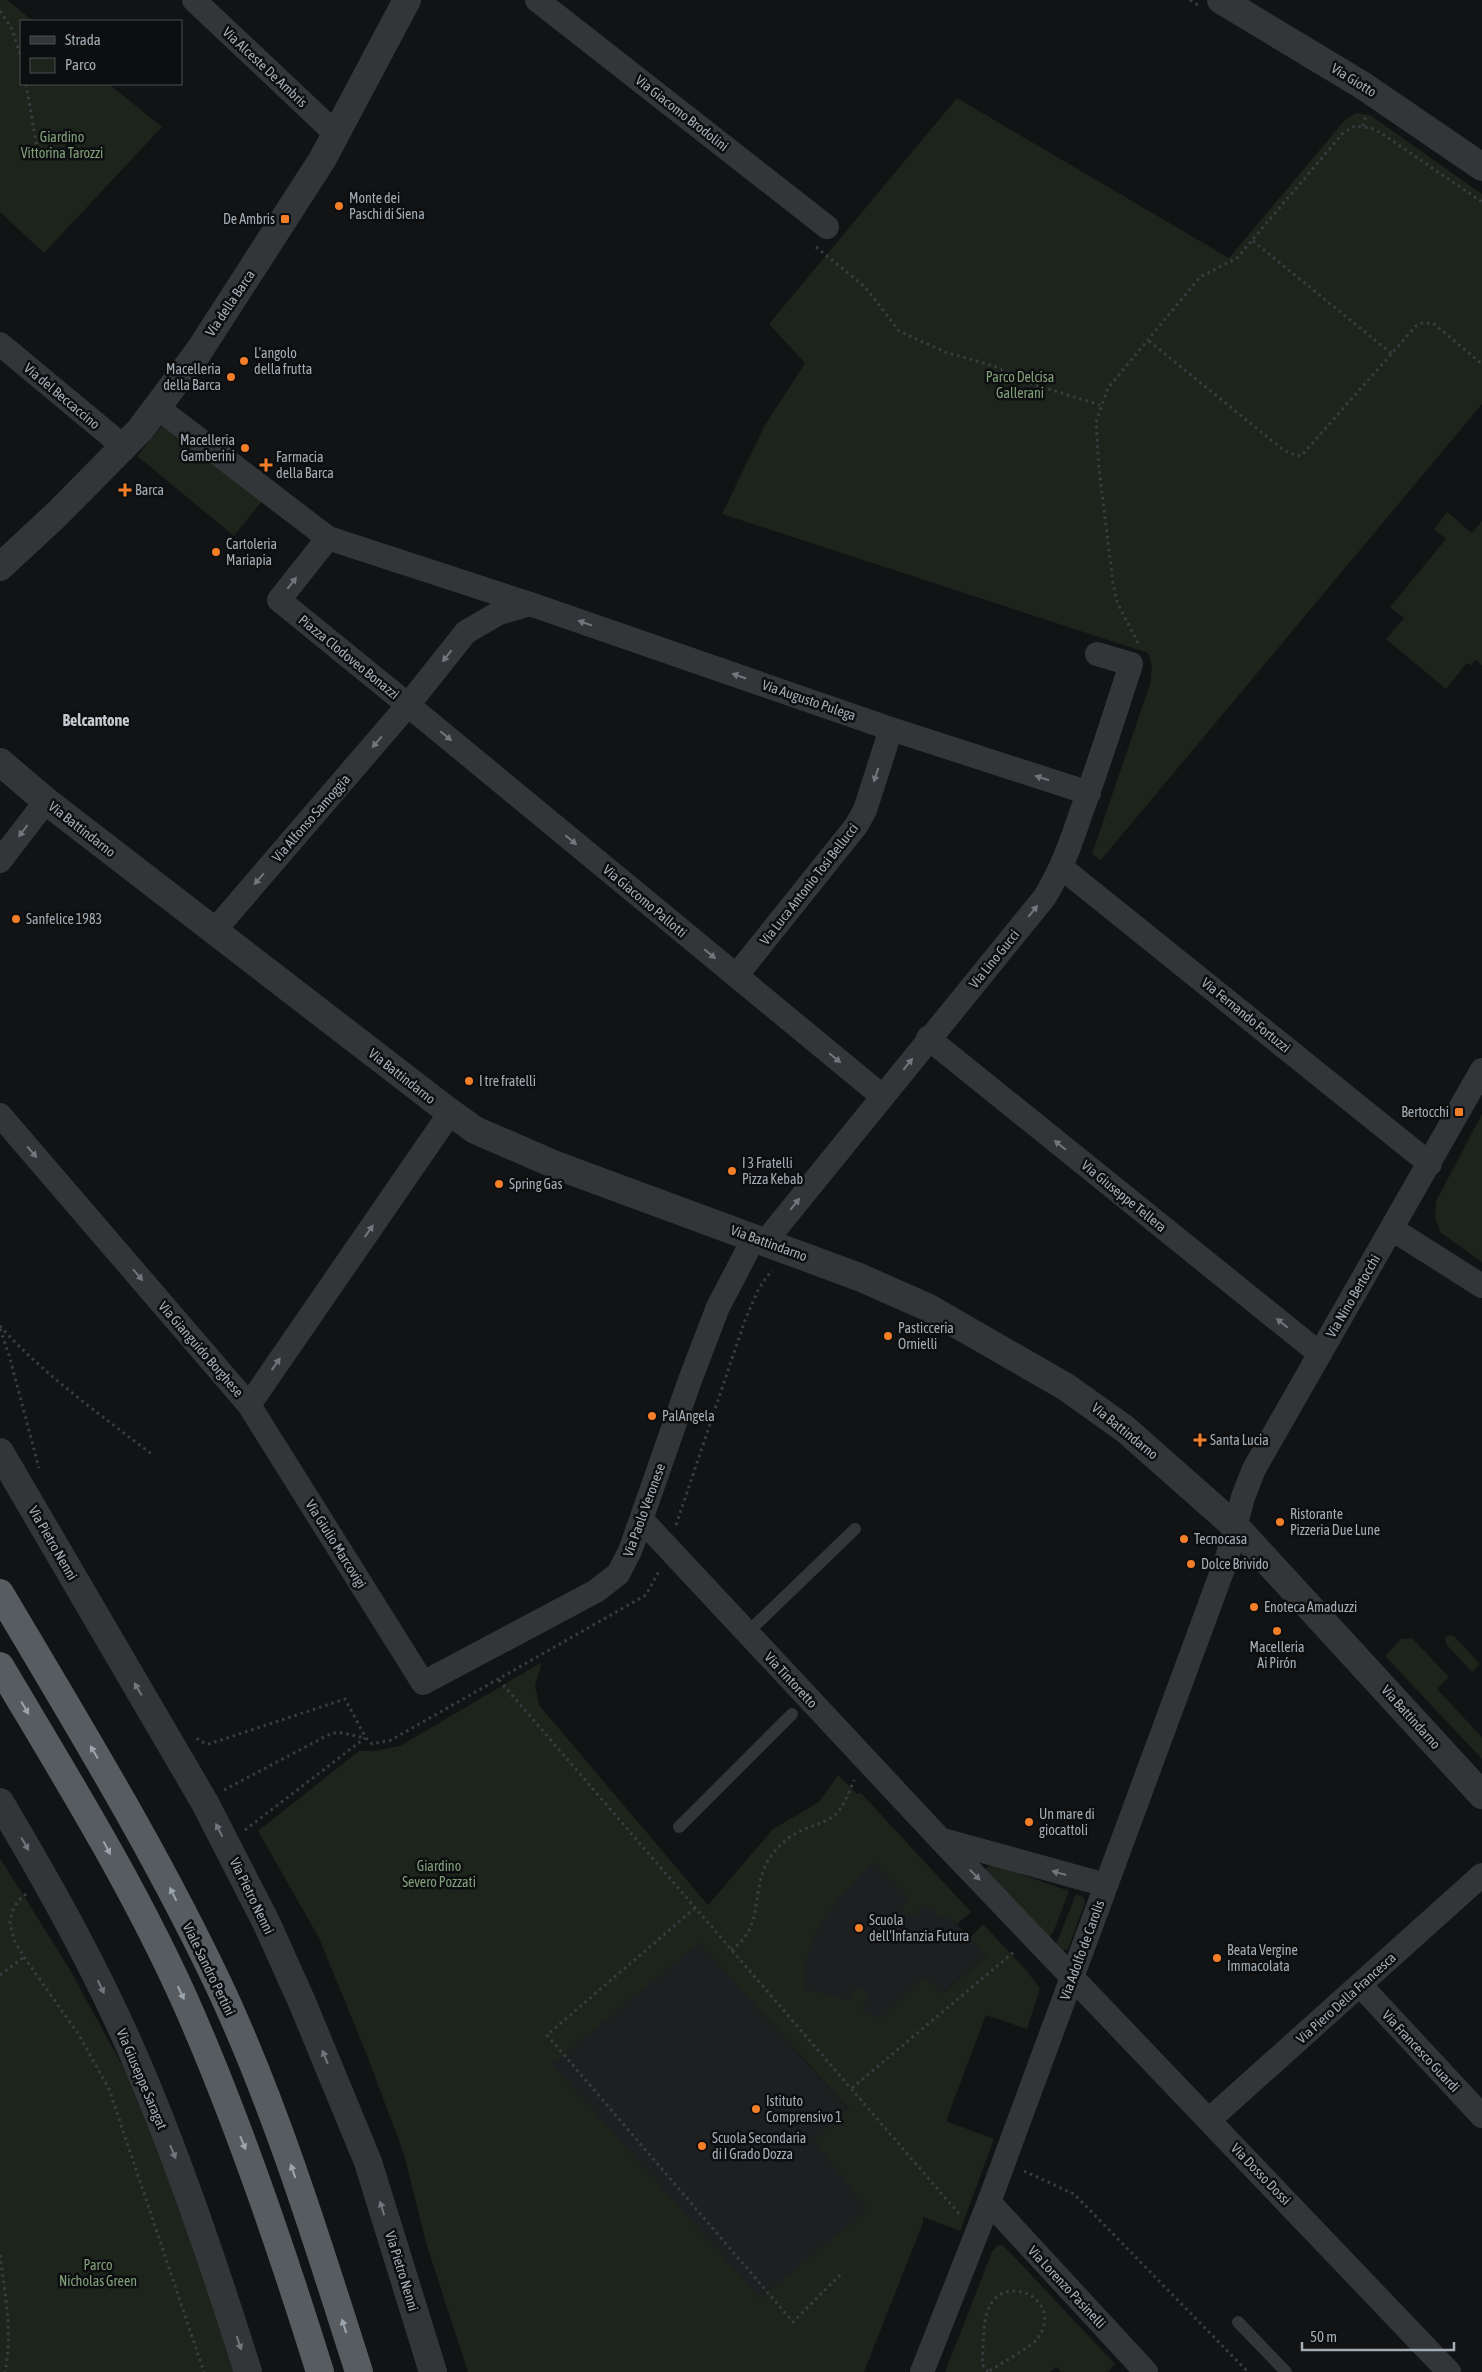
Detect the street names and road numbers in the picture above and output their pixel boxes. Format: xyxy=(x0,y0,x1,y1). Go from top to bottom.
street label: Via Alceste De Ambris xyxy=(219,24,311,110)
street label: Via Giotto xyxy=(1328,60,1380,100)
street label: Via Giacomo Brodolini xyxy=(632,72,732,154)
street label: Via della Barca xyxy=(202,267,258,339)
street label: Via del Beccaccino xyxy=(21,360,103,432)
street label: Piazza Clodoveo Bonazzi xyxy=(296,612,402,702)
street label: Via Augusto Pulega xyxy=(760,676,858,724)
street label: Via Alfonso Samoggia xyxy=(269,771,353,865)
street label: Via Battindarno xyxy=(45,798,119,860)
street label: Via Luca Antonio Tosi Bellucci xyxy=(757,820,861,948)
street label: Via Giacomo Pallotti xyxy=(600,861,690,941)
street label: Via Lino Gucci xyxy=(966,927,1022,991)
street label: Via Fernando Fortuzzi xyxy=(1198,974,1294,1056)
street label: Via Battindarno xyxy=(365,1045,439,1107)
street label: Via Giuseppe Tellera xyxy=(1078,1157,1170,1235)
street label: Via Battindarno xyxy=(728,1222,810,1264)
street label: Via Nino Bertocchi xyxy=(1323,1252,1383,1340)
street label: Via Gianguido Borghese xyxy=(155,1298,247,1400)
street label: Via Battindarno xyxy=(1089,1399,1161,1463)
street label: Via Paolo Veronese xyxy=(620,1461,668,1559)
street label: Via Giulio Marcovigi xyxy=(302,1497,370,1591)
street label: Via Pietro Nenni xyxy=(25,1503,81,1583)
street label: Via Tintoretto xyxy=(761,1649,821,1711)
street label: Via Battindarno xyxy=(1378,1682,1444,1752)
street label: Via Pietro Nenni xyxy=(227,1855,277,1937)
street label: Via Adolfo de Carolis xyxy=(1057,1898,1107,2002)
street label: Viale Sandro Pertini xyxy=(180,1920,238,2018)
street label: Via Piero Della Francesca xyxy=(1293,1949,1399,2047)
street label: Via Francesco Guardi xyxy=(1379,2007,1463,2095)
street label: Via Giuseppe Saragat xyxy=(114,2026,170,2132)
street label: Via Dosso Dossi xyxy=(1228,2140,1294,2208)
street label: Via Pietro Nenni xyxy=(382,2229,422,2313)
street label: Via Lorenzo Pasinelli xyxy=(1025,2243,1109,2331)

